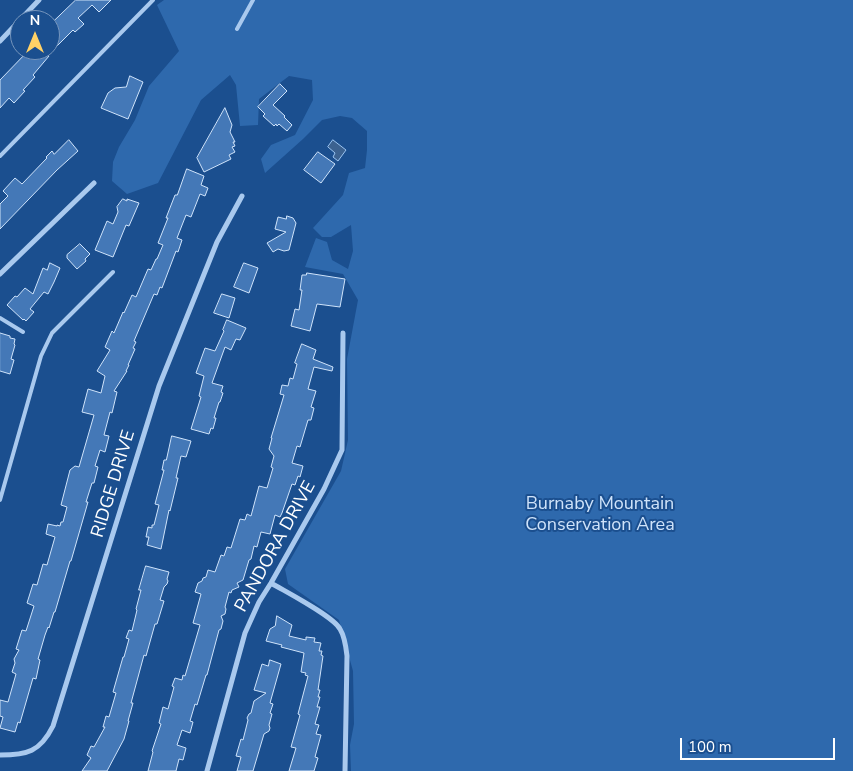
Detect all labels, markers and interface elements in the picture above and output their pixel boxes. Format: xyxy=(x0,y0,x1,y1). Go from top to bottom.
north arrow xyxy=(10,10,60,60)
text: N xyxy=(30,11,40,30)
street label: RIDGE DRIVE xyxy=(87,428,141,540)
street label: PANDORA DRIVE xyxy=(231,478,321,616)
park label: Burnaby Mountain Conservation Area xyxy=(525,494,675,536)
scale bar xyxy=(683,728,838,760)
text: 100 m xyxy=(688,737,732,757)

